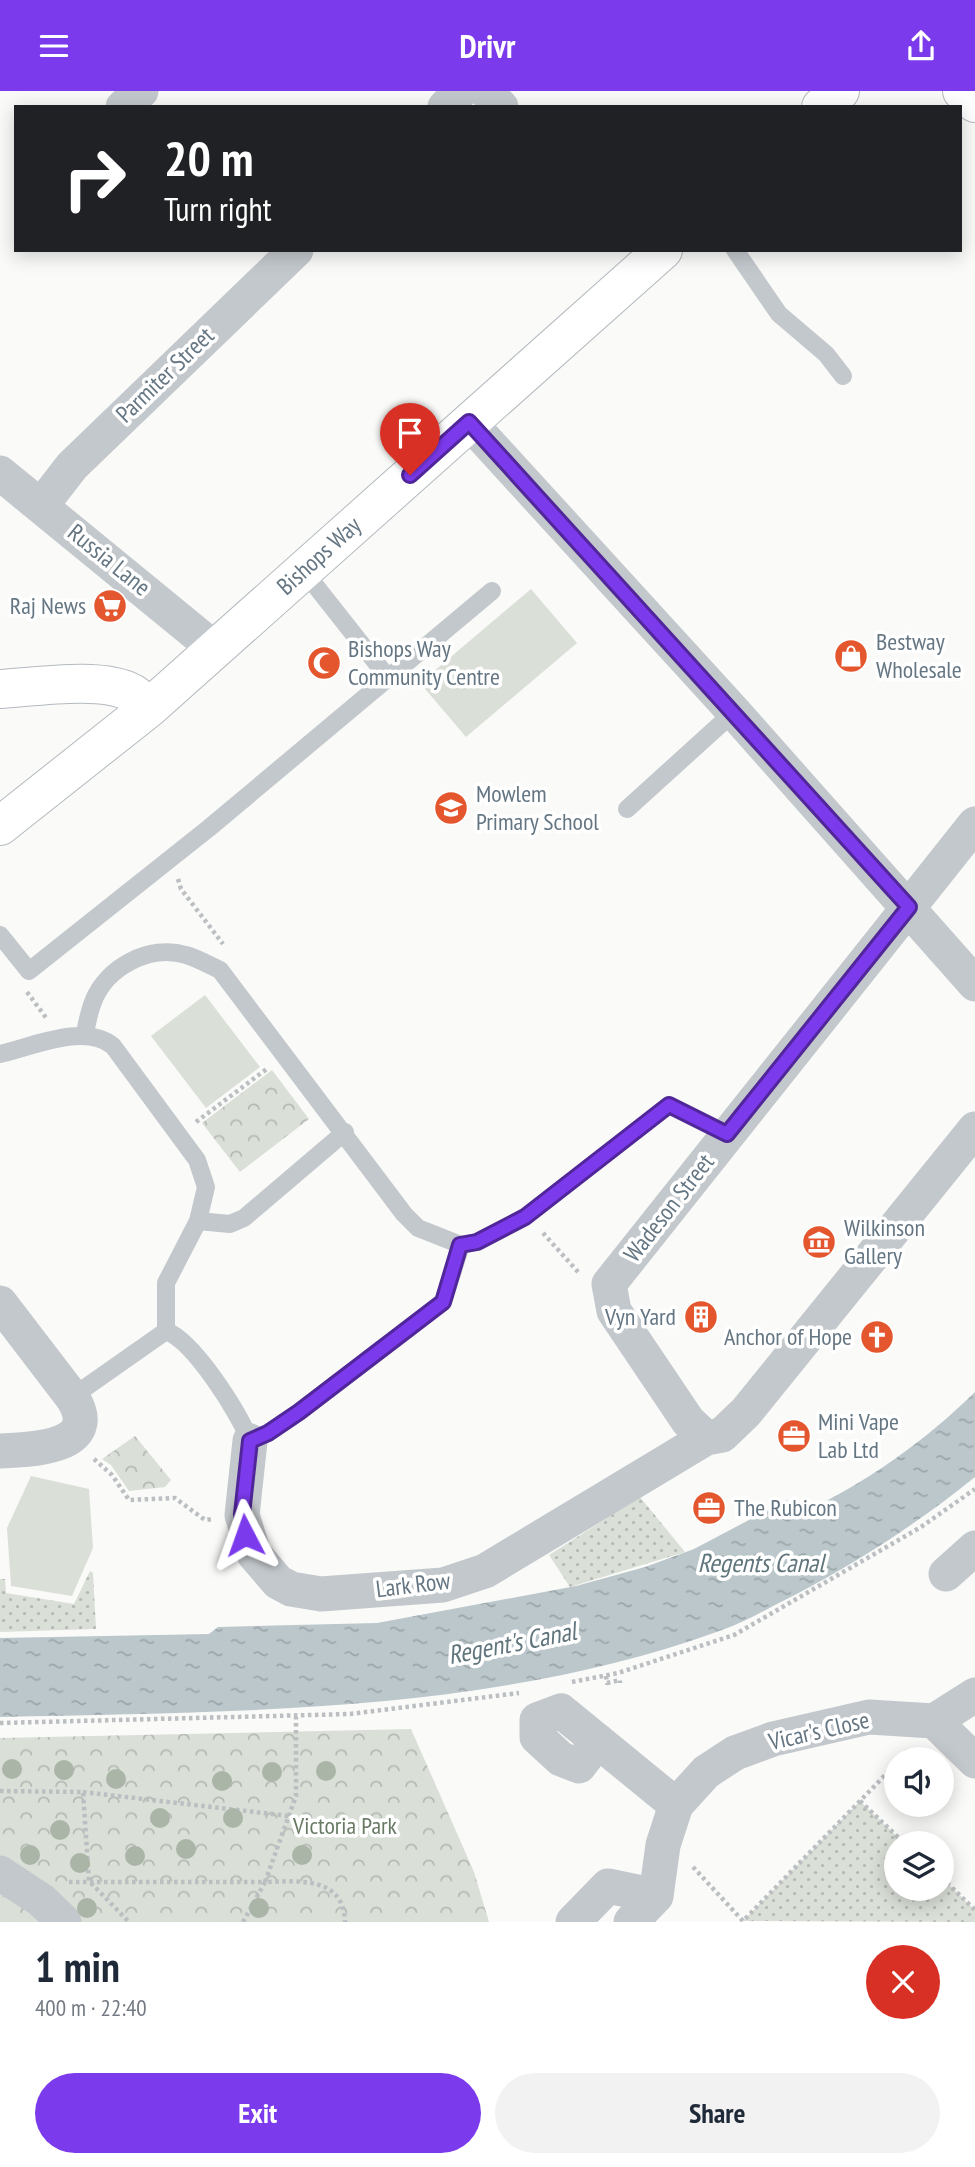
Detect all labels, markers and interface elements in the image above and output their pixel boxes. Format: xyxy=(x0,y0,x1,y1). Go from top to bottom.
text: Drivr xyxy=(460,25,515,67)
icon: menu xyxy=(35,27,73,65)
icon: share xyxy=(902,27,940,65)
text: 20 m xyxy=(164,126,253,190)
icon: right xyxy=(49,133,140,224)
text: Turn right xyxy=(164,188,272,230)
street label: Parmiter Street xyxy=(109,320,221,429)
pin xyxy=(380,403,440,475)
icon: arrive xyxy=(391,414,429,452)
street label: Bishops Way xyxy=(270,510,367,602)
street label: Russia Lane xyxy=(62,517,157,602)
supermarket icon: Raj News xyxy=(91,587,129,625)
place label: Raj News xyxy=(10,590,86,621)
place label: Bestway Wholesale xyxy=(876,626,962,685)
place label: Bishops Way Community Centre xyxy=(348,633,500,692)
shop icon: Bestway Wholesale xyxy=(832,637,870,675)
mosque icon: Bishops Way Community Centre xyxy=(305,644,343,682)
place label: Mowlem Primary School xyxy=(476,778,599,837)
school or university icon: Mowlem Primary School xyxy=(432,789,470,827)
street label: Wadeson Street xyxy=(617,1147,721,1268)
place label: Wilkinson Gallery xyxy=(844,1212,925,1271)
museum icon: Wilkinson Gallery xyxy=(800,1223,838,1261)
building icon: Vyn Yard xyxy=(682,1298,720,1336)
place label: Vyn Yard xyxy=(604,1301,676,1332)
church icon: Anchor of Hope xyxy=(858,1318,896,1356)
place label: Anchor of Hope xyxy=(724,1321,852,1352)
place label: Mini Vape Lab Ltd xyxy=(818,1406,899,1465)
office icon: Mini Vape Lab Ltd xyxy=(775,1417,813,1455)
office icon: The Rubicon xyxy=(690,1489,728,1527)
place label: The Rubicon xyxy=(734,1492,837,1523)
position arrow xyxy=(208,1498,282,1572)
water label: Regents Canal xyxy=(698,1546,827,1579)
street label: Lark Row xyxy=(374,1564,453,1604)
water label: Regent's Canal xyxy=(445,1613,582,1671)
street label: Vicar's Close xyxy=(765,1704,872,1757)
map controls xyxy=(884,1747,954,1901)
button: sound xyxy=(884,1747,954,1817)
park label: Victoria Park xyxy=(292,1810,398,1841)
button: layers xyxy=(884,1831,954,1901)
text: 1 min xyxy=(35,1939,120,1994)
button: close xyxy=(866,1945,940,2019)
text: 400 m · 22:40 xyxy=(35,1993,147,2022)
button: Exit xyxy=(35,2073,481,2153)
button: Share xyxy=(495,2073,940,2153)

